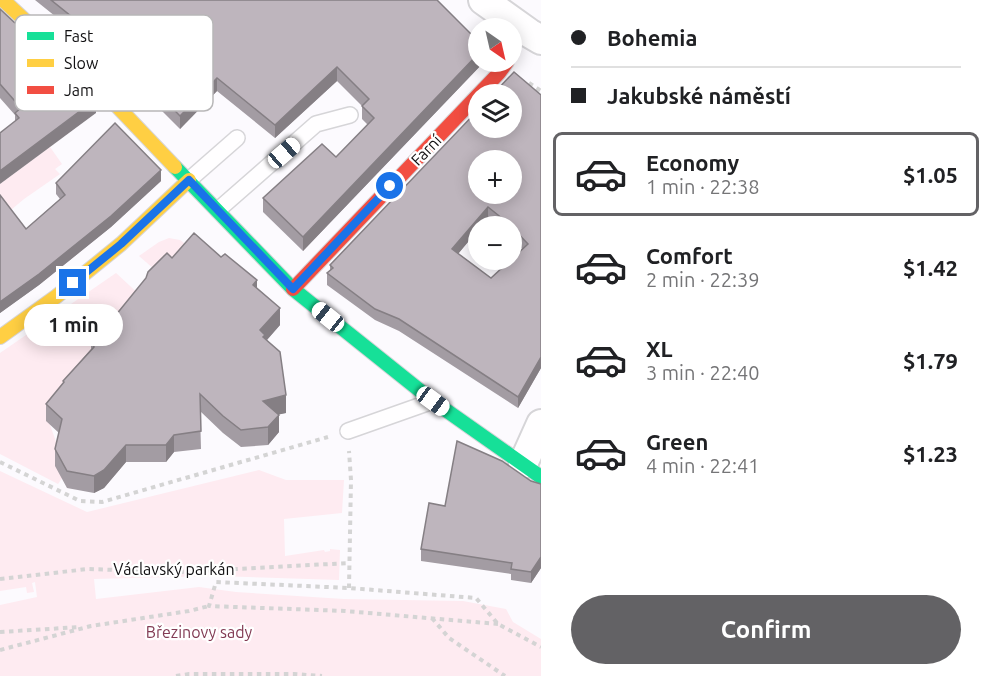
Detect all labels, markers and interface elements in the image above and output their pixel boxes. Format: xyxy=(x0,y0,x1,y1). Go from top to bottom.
legend xyxy=(15,15,213,111)
north arrow xyxy=(468,18,522,72)
map controls xyxy=(468,18,522,270)
text: Bohemia xyxy=(607,25,697,50)
text: Fast xyxy=(64,27,94,45)
text: Slow xyxy=(64,54,99,72)
text: Jam xyxy=(64,81,94,99)
text: Jakubské náměstí xyxy=(607,83,791,108)
button: layers xyxy=(468,84,522,138)
street label: Farní xyxy=(407,130,445,169)
car xyxy=(265,134,303,172)
icon: car xyxy=(574,147,628,201)
button: + xyxy=(468,150,522,204)
text: Economy xyxy=(646,150,739,175)
text: $1.05 xyxy=(903,162,958,187)
route start xyxy=(376,172,403,199)
text: 1 min · 22:38 xyxy=(646,175,760,198)
button: − xyxy=(468,216,522,270)
icon: car xyxy=(574,240,628,294)
text: Comfort xyxy=(646,243,733,268)
text: $1.42 xyxy=(903,255,958,280)
text: 2 min · 22:39 xyxy=(646,268,760,291)
route end xyxy=(59,269,86,296)
car xyxy=(308,299,348,335)
callout: 1 min xyxy=(23,304,122,346)
text: 1 min xyxy=(48,313,99,336)
icon: car xyxy=(574,333,628,387)
text: XL xyxy=(646,336,673,361)
text: $1.79 xyxy=(903,348,958,373)
text: 3 min · 22:40 xyxy=(646,361,760,384)
car xyxy=(413,383,453,419)
icon: car xyxy=(574,426,628,480)
text: Green xyxy=(646,429,708,454)
text: $1.23 xyxy=(903,441,958,466)
text: 4 min · 22:41 xyxy=(646,454,760,477)
street label: Václavský parkán xyxy=(113,560,235,578)
button: Confirm xyxy=(571,595,961,664)
park label: Březinovy sady xyxy=(146,623,253,641)

